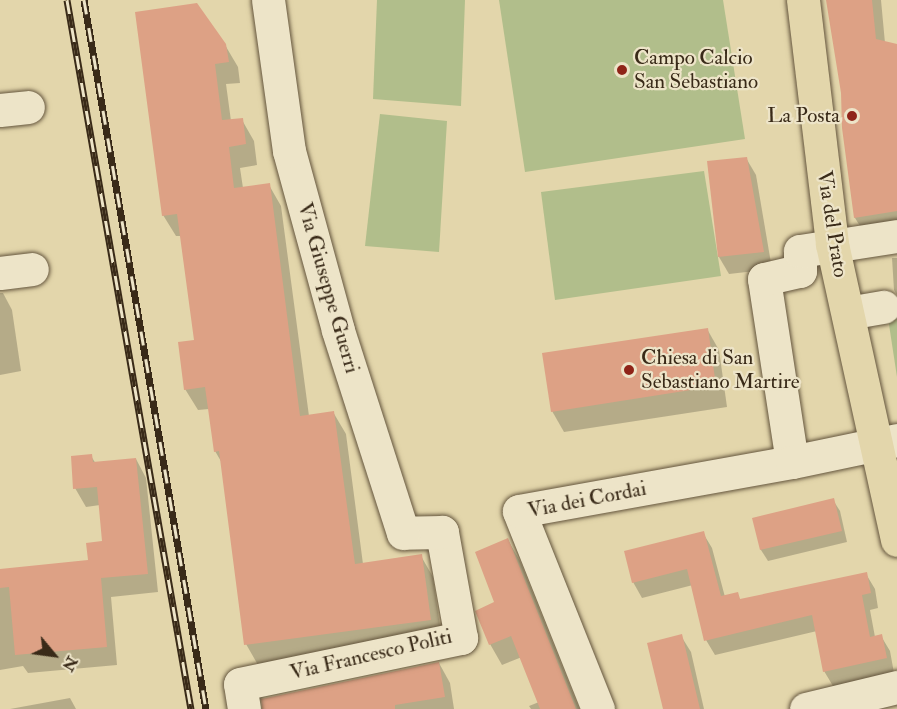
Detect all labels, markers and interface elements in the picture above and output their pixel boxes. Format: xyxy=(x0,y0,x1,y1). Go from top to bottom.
place label: Campo Calcio San Sebastiano xyxy=(634,45,758,95)
marker: Campo Calcio San Sebastiano xyxy=(615,63,629,77)
place label: La Posta xyxy=(767,103,840,129)
marker: La Posta xyxy=(845,109,859,123)
street label: Via del Prato xyxy=(811,169,853,279)
street label: Via Giuseppe Guerri xyxy=(292,200,364,376)
place label: Chiesa di San Sebastiano Martire xyxy=(641,345,800,395)
marker: Chiesa di San Sebastiano Martire xyxy=(622,363,636,377)
street label: Via dei Cordai xyxy=(526,476,648,524)
street label: Via Francesco Politi xyxy=(287,624,455,686)
north arrow xyxy=(24,625,84,685)
text: N xyxy=(58,653,82,675)

